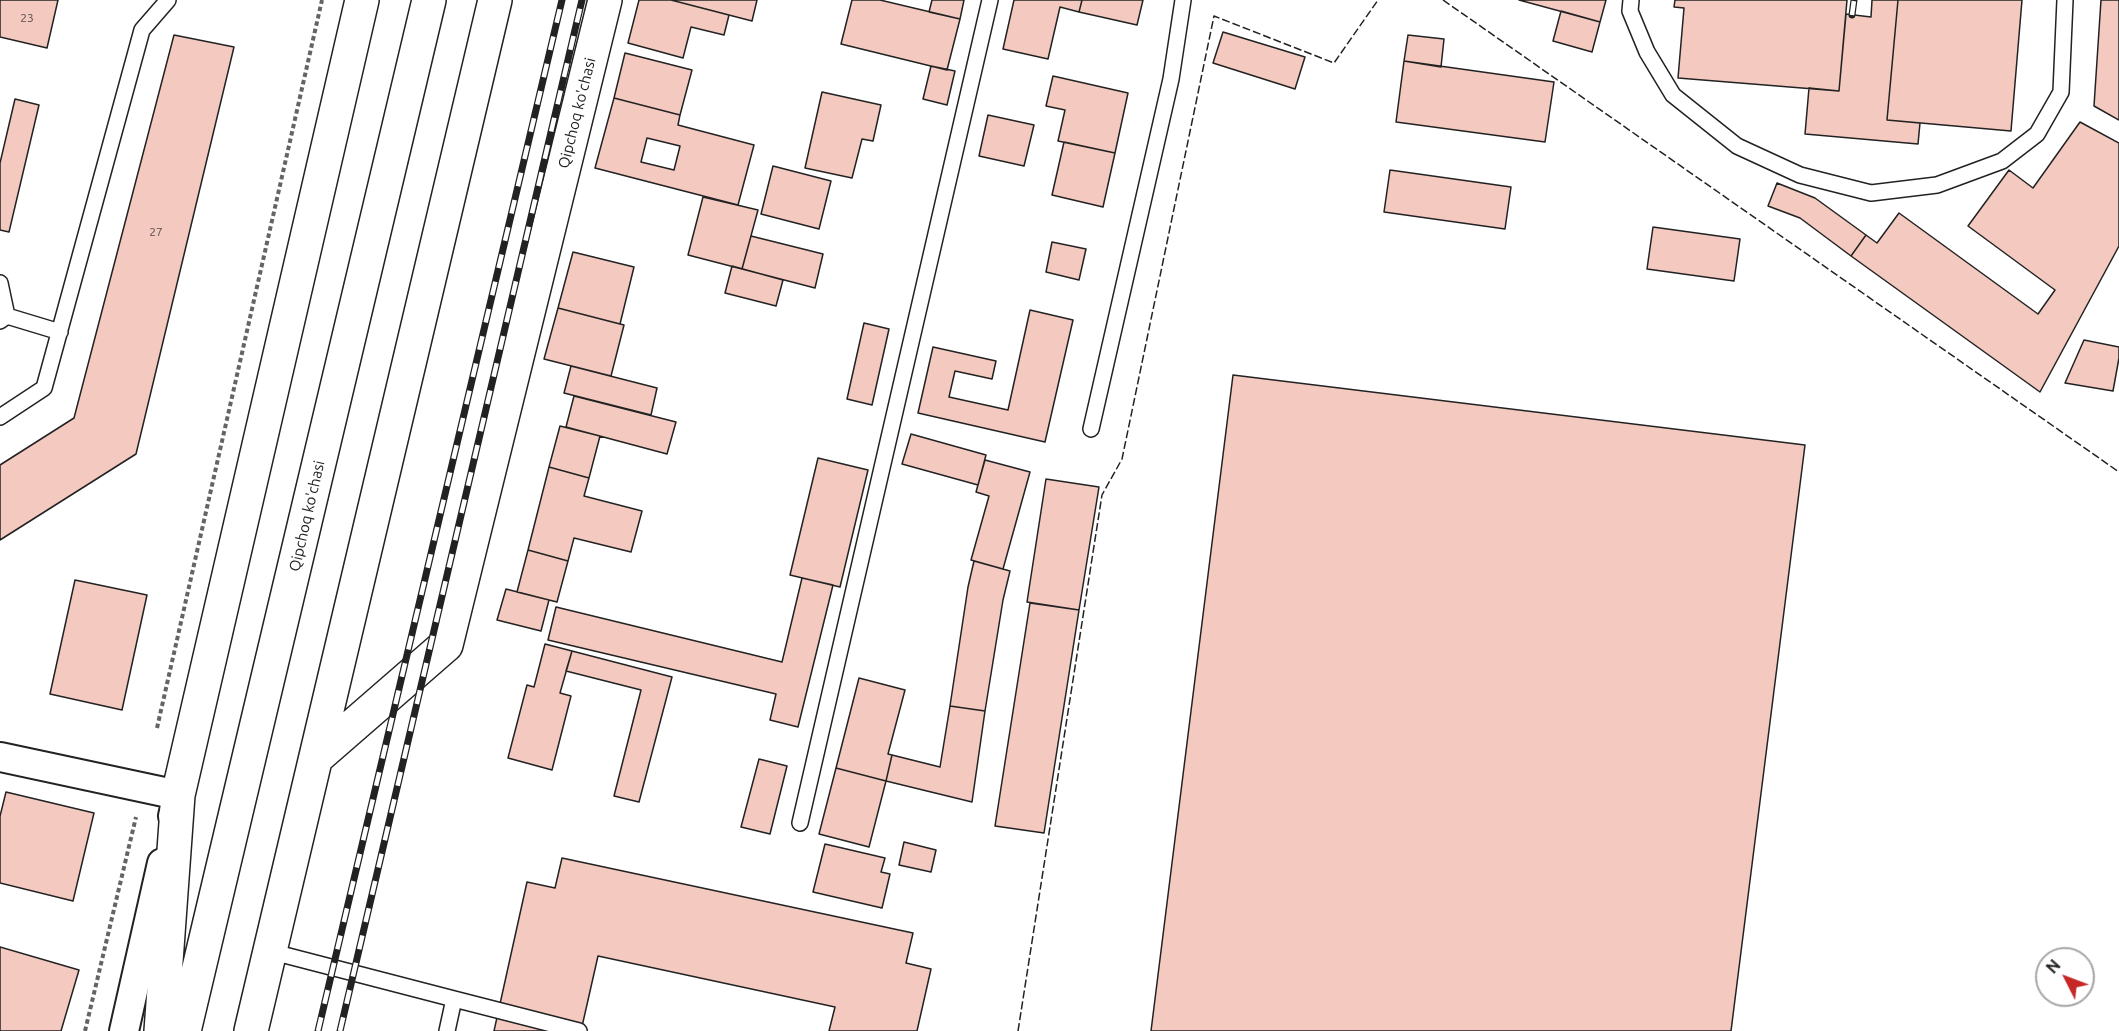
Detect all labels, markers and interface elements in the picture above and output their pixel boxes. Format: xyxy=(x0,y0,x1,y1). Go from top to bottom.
house number: 23 xyxy=(20,11,34,25)
street label: Qipchoq ko'chasi xyxy=(555,56,599,170)
house number: 27 xyxy=(149,225,163,239)
street label: Qipchoq ko'chasi xyxy=(285,459,329,573)
north arrow xyxy=(2035,947,2095,1007)
text: N xyxy=(2042,956,2064,977)

